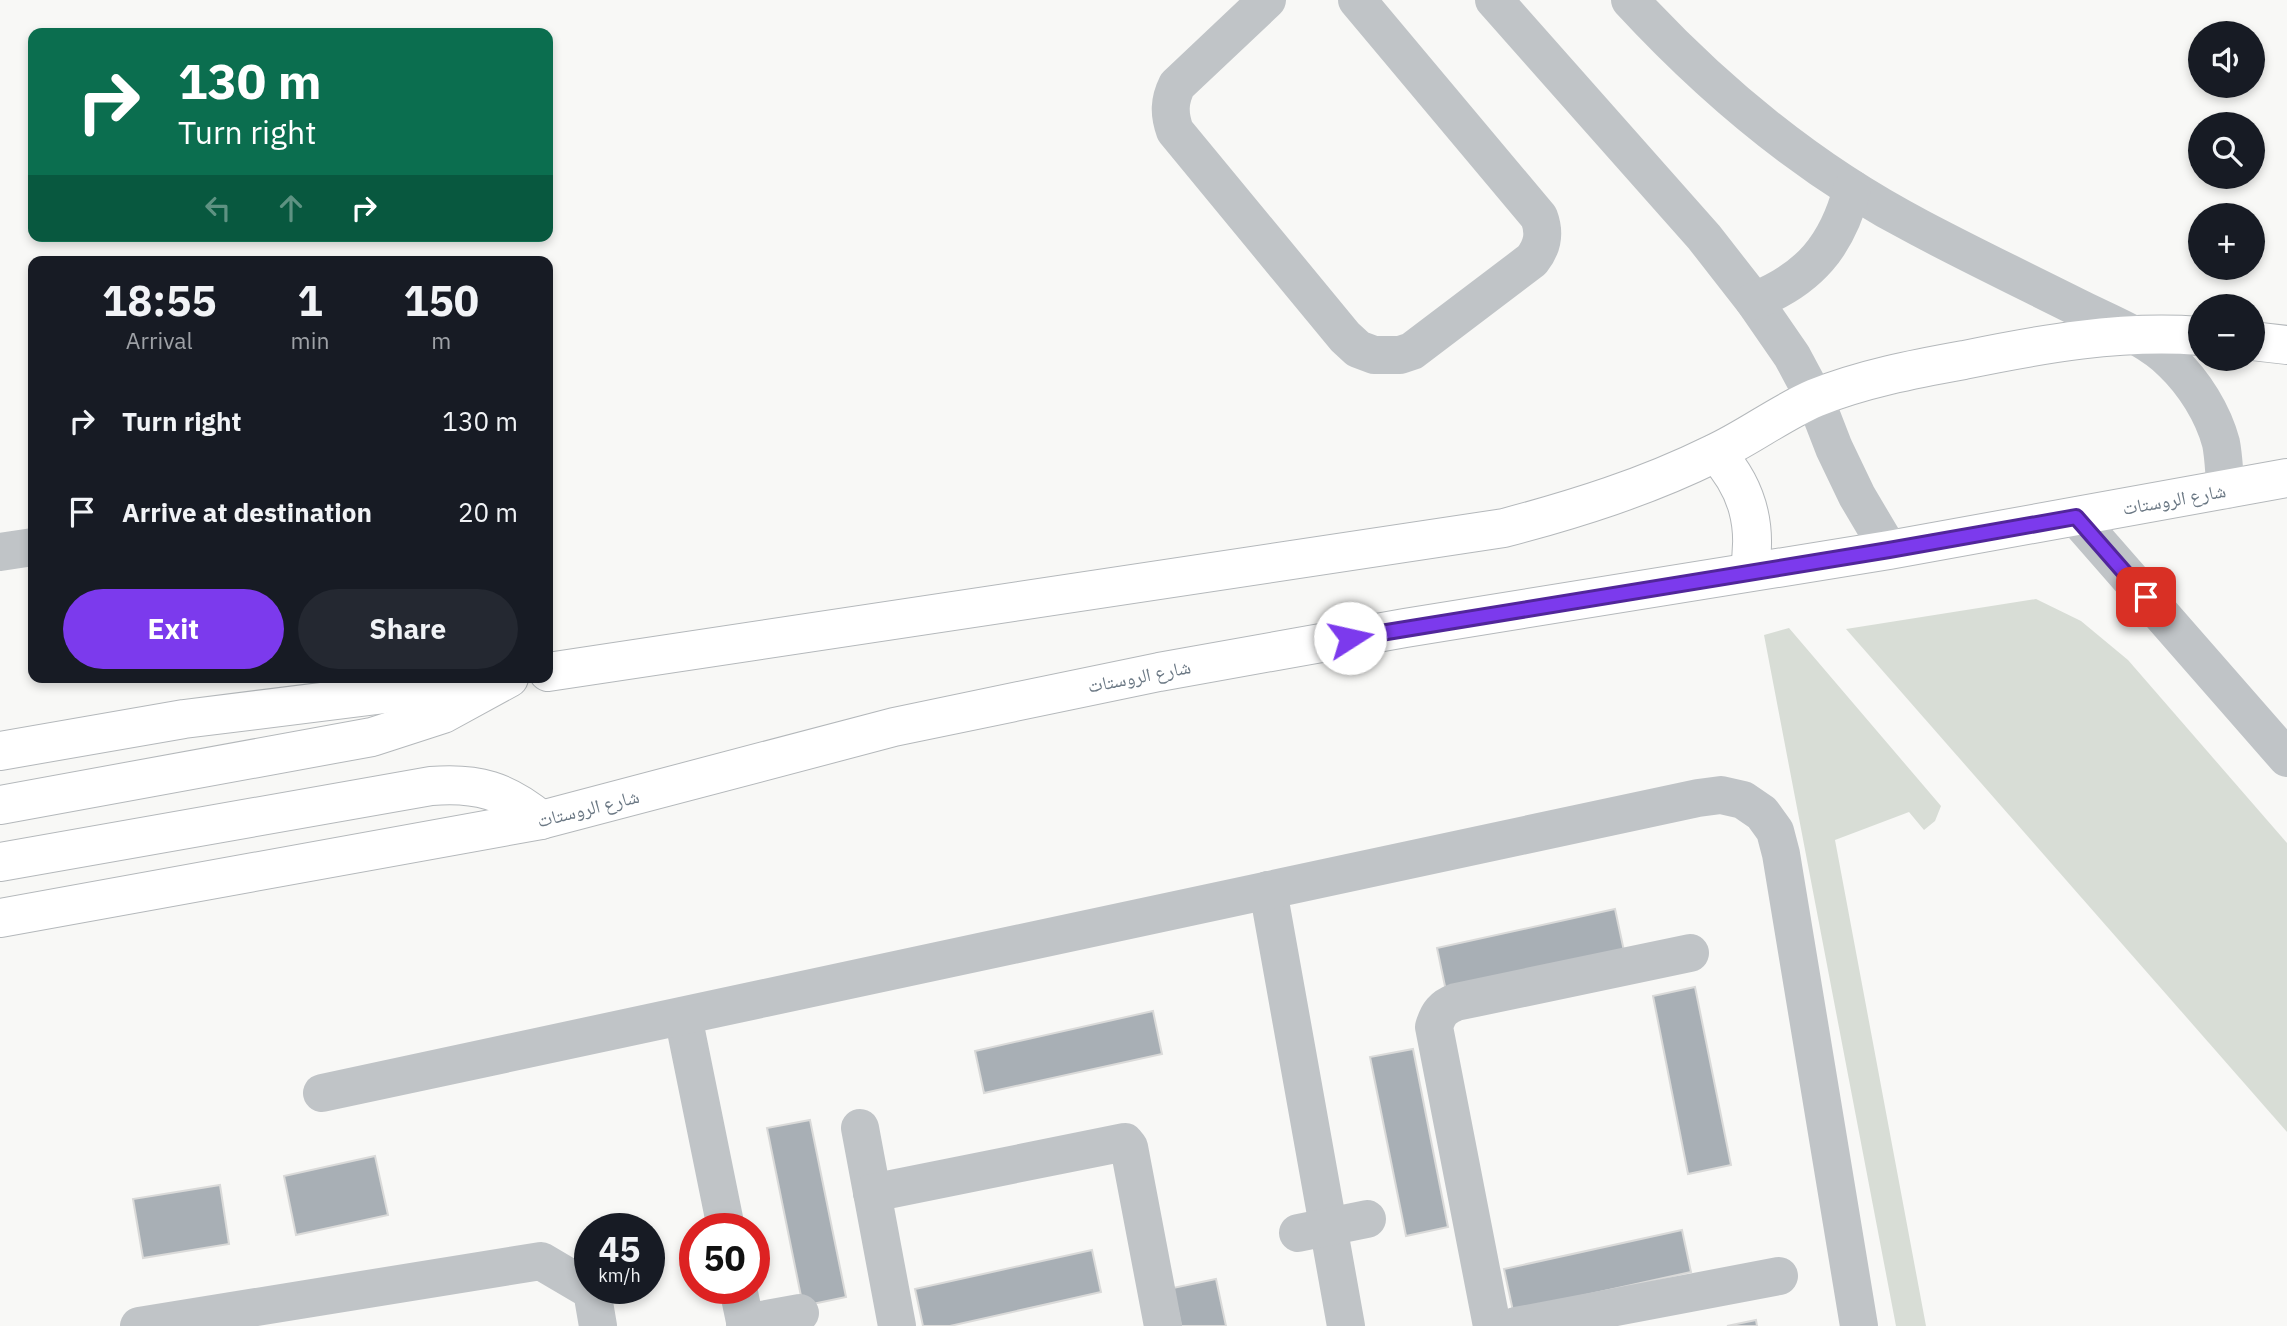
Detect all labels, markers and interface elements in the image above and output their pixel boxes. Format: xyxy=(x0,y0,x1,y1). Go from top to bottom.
map controls xyxy=(2188,21,2265,371)
button: sound xyxy=(2188,21,2265,98)
text: 130 m xyxy=(178,49,322,112)
icon: right xyxy=(63,56,154,147)
text: Turn right xyxy=(178,111,316,153)
button: search xyxy=(2188,112,2265,189)
icon: left xyxy=(199,189,237,227)
icon: ahead xyxy=(272,189,310,227)
icon: right xyxy=(345,189,383,227)
button: + xyxy=(2188,203,2265,280)
text: 18:55 xyxy=(102,273,217,328)
text: 1 xyxy=(297,273,323,328)
text: 150 xyxy=(403,273,479,328)
button: − xyxy=(2188,294,2265,371)
text: Arrival xyxy=(126,325,193,355)
text: min xyxy=(291,325,329,355)
text: m xyxy=(431,325,451,355)
icon: right xyxy=(63,402,101,440)
text: Turn right xyxy=(122,404,241,438)
text: 130 m xyxy=(442,404,518,438)
street label: شارع الروستات xyxy=(2120,478,2228,520)
icon: arrive xyxy=(63,493,101,531)
text: Arrive at destination xyxy=(122,495,372,529)
text: 20 m xyxy=(458,495,518,529)
pin xyxy=(2116,567,2176,627)
icon: arrive xyxy=(2127,578,2165,616)
button: Exit xyxy=(63,589,284,669)
button: Share xyxy=(298,589,518,669)
position arrow xyxy=(1313,601,1387,675)
street label: شارع الروستات xyxy=(1085,654,1193,698)
street label: شارع الروستات xyxy=(534,784,642,832)
speed limit sign: 50 xyxy=(679,1213,770,1304)
text: 45 xyxy=(598,1226,641,1272)
text: km/h xyxy=(598,1264,641,1287)

